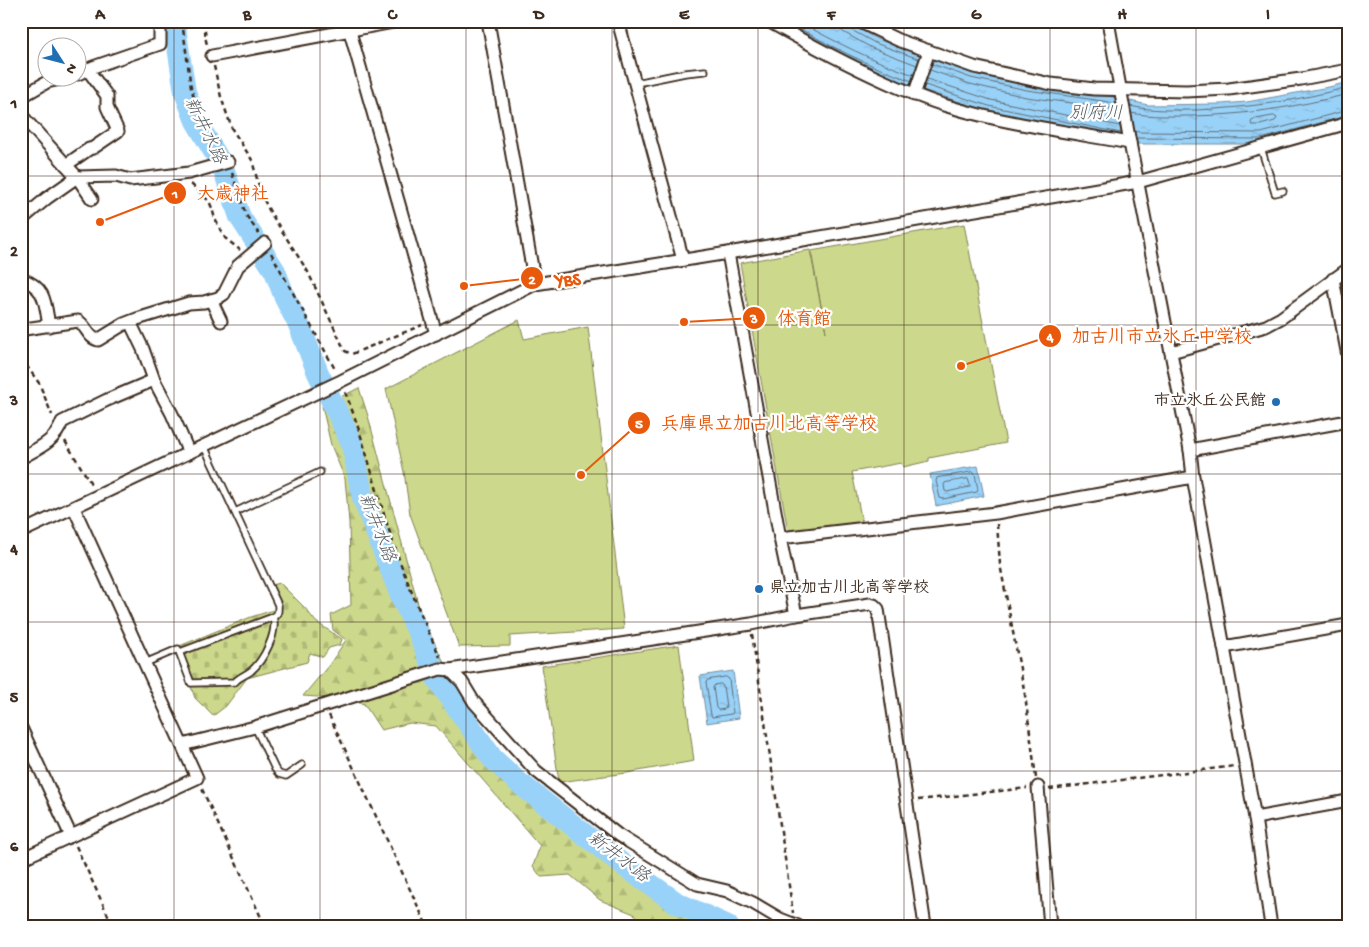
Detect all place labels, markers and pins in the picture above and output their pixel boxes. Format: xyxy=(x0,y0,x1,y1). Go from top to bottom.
callout: 大歳神社 xyxy=(162,176,279,209)
callout: YBS xyxy=(520,262,591,295)
callout: 体育館 xyxy=(742,301,841,334)
callout: 加古川市立氷丘中学校 xyxy=(1037,320,1262,353)
place label: 市立氷丘公民館 xyxy=(1154,391,1266,412)
marker: 市立氷丘公民館 xyxy=(1270,396,1282,408)
callout: 兵庫県立加古川北高等学校 xyxy=(626,407,887,440)
place label: 県立加古川北高等学校 xyxy=(769,578,929,599)
marker: 県立加古川北高等学校 xyxy=(753,583,765,595)

